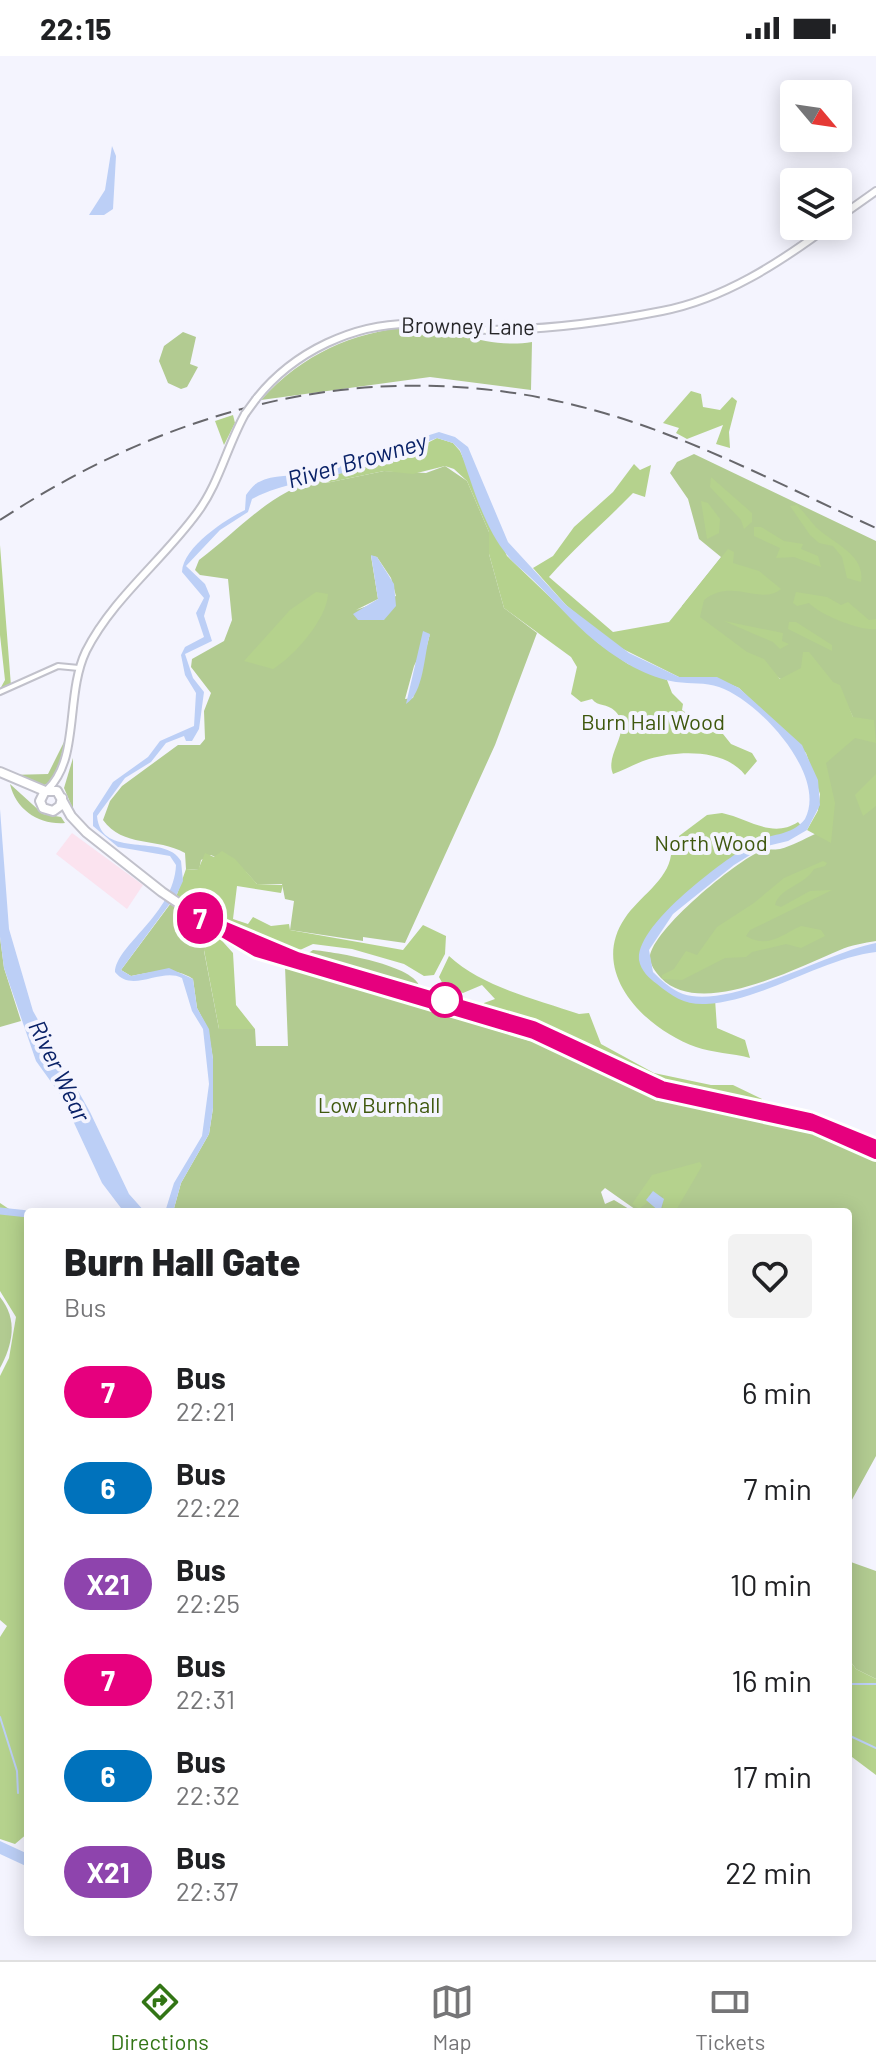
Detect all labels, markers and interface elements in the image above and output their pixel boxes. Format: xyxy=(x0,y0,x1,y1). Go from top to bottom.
text: 22:15 xyxy=(40,10,111,46)
north arrow xyxy=(780,80,852,152)
map controls xyxy=(780,80,852,240)
button: layers xyxy=(780,168,852,240)
street label: Browney Lane xyxy=(401,311,535,339)
water label: River Browney xyxy=(284,425,431,493)
park label: Burn Hall Wood xyxy=(581,708,725,734)
park label: North Wood xyxy=(654,829,768,855)
line badge: 7 xyxy=(174,892,226,944)
text: 7 xyxy=(193,901,207,935)
unlabelled marker xyxy=(428,983,462,1017)
water label: River Wear xyxy=(23,1015,98,1127)
park label: Low Burnhall xyxy=(318,1091,440,1117)
button: heart xyxy=(728,1234,812,1318)
text: Burn Hall Gate xyxy=(64,1238,300,1284)
text: Bus xyxy=(64,1291,106,1322)
text: Bus xyxy=(176,1359,226,1395)
text: 6 min xyxy=(742,1374,812,1410)
text: 7 xyxy=(101,1375,115,1409)
text: 22:21 xyxy=(176,1395,235,1426)
text: Bus xyxy=(176,1455,226,1491)
text: 7 min xyxy=(743,1470,812,1506)
text: 6 xyxy=(100,1471,116,1505)
text: 22:22 xyxy=(176,1491,241,1522)
text: Bus xyxy=(176,1551,226,1587)
text: 10 min xyxy=(730,1566,812,1602)
text: X21 xyxy=(86,1567,130,1601)
text: 22:25 xyxy=(176,1587,240,1618)
text: Bus xyxy=(176,1647,226,1683)
text: 16 min xyxy=(731,1662,812,1698)
text: 7 xyxy=(101,1663,115,1697)
text: 22:31 xyxy=(176,1683,235,1714)
text: Bus xyxy=(176,1743,226,1779)
text: 17 min xyxy=(733,1758,812,1794)
text: 6 xyxy=(100,1759,116,1793)
text: 22:32 xyxy=(176,1779,240,1810)
text: Bus xyxy=(176,1839,226,1875)
text: 22 min xyxy=(725,1854,812,1890)
text: X21 xyxy=(86,1855,130,1889)
text: 22:37 xyxy=(176,1875,238,1906)
tab: Directions xyxy=(111,1980,209,2054)
tab: Map xyxy=(430,1980,474,2054)
tab: Tickets xyxy=(695,1980,765,2054)

